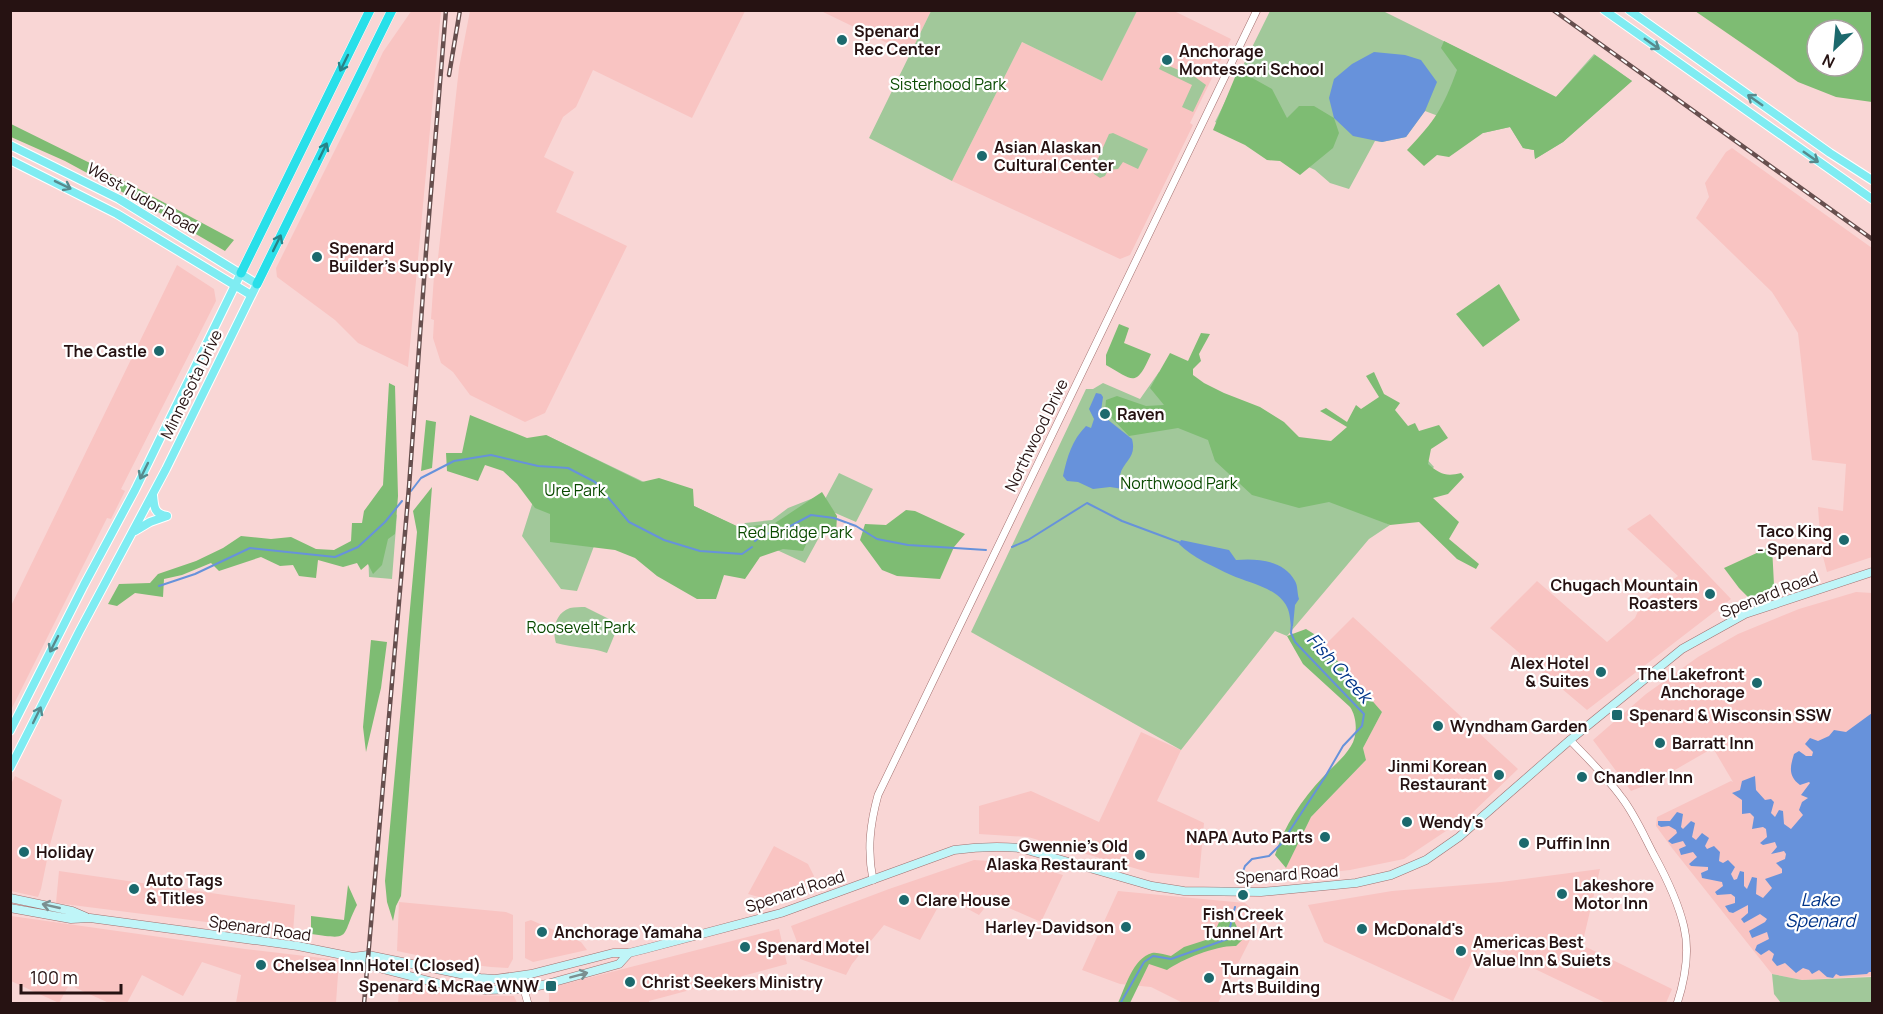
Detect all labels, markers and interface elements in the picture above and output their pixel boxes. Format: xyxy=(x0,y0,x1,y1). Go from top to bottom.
north arrow xyxy=(1805,18,1865,78)
place label: Spenard Rec Center xyxy=(854,20,940,60)
marker: Spenard Rec Center xyxy=(835,33,849,47)
one-way arrow xyxy=(1643,38,1659,50)
place label: Anchorage Montessori School xyxy=(1179,40,1324,80)
text: N xyxy=(1818,49,1838,74)
one-way arrow xyxy=(337,53,349,71)
marker: Anchorage Montessori School xyxy=(1160,53,1174,67)
park label: Sisterhood Park xyxy=(890,73,1007,95)
one-way arrow xyxy=(1748,94,1764,106)
place label: Asian Alaskan Cultural Center xyxy=(994,136,1114,176)
one-way arrow xyxy=(317,142,329,160)
marker: Asian Alaskan Cultural Center xyxy=(975,149,989,163)
one-way arrow xyxy=(1802,151,1819,163)
street label: West Tudor Road xyxy=(83,157,203,239)
one-way arrow xyxy=(54,180,72,192)
one-way arrow xyxy=(272,235,283,253)
place label: Spenard Builder's Supply xyxy=(329,237,453,277)
marker: Spenard Builder's Supply xyxy=(310,250,324,264)
street label: Minnesota Drive xyxy=(155,326,227,442)
place label: The Castle xyxy=(64,340,147,362)
marker: The Castle xyxy=(152,344,166,358)
street label: Northwood Drive xyxy=(999,375,1073,495)
place label: Raven xyxy=(1117,403,1164,425)
marker: Raven xyxy=(1098,407,1112,421)
one-way arrow xyxy=(138,461,149,479)
park label: Northwood Park xyxy=(1120,472,1239,494)
park label: Ure Park xyxy=(544,479,607,501)
place label: Taco King - Spenard xyxy=(1757,520,1832,560)
park label: Red Bridge Park xyxy=(738,521,853,543)
marker: Taco King - Spenard xyxy=(1837,533,1851,547)
street label: Spenard Road xyxy=(1717,565,1821,623)
place label: Chugach Mountain Roasters xyxy=(1550,574,1698,614)
marker: Chugach Mountain Roasters xyxy=(1703,587,1717,601)
park label: Roosevelt Park xyxy=(527,616,636,638)
water label: Fish Creek xyxy=(1302,627,1380,710)
one-way arrow xyxy=(48,634,59,652)
place label: Alex Hotel & Suites xyxy=(1510,652,1589,692)
place label: The Lakefront Anchorage xyxy=(1638,663,1745,703)
marker: Alex Hotel & Suites xyxy=(1594,665,1608,679)
marker: The Lakefront Anchorage xyxy=(1750,676,1764,690)
place label: Spenard & Wisconsin SSW xyxy=(1629,704,1832,726)
one-way arrow xyxy=(31,707,43,725)
marker: Spenard & Wisconsin SSW xyxy=(1610,708,1624,722)
place label: Wyndham Garden xyxy=(1450,715,1588,737)
marker: Wyndham Garden xyxy=(1431,719,1445,733)
place label: Barratt Inn xyxy=(1672,732,1754,754)
marker: Barratt Inn xyxy=(1653,736,1667,750)
place label: Jinmi Korean Restaurant xyxy=(1388,755,1487,795)
place label: Chandler Inn xyxy=(1594,766,1693,788)
marker: Jinmi Korean Restaurant xyxy=(1492,768,1506,782)
marker: Chandler Inn xyxy=(1575,770,1589,784)
place label: Wendy's xyxy=(1419,811,1484,833)
marker: Wendy's xyxy=(1400,815,1414,829)
place label: NAPA Auto Parts xyxy=(1186,826,1313,848)
marker: NAPA Auto Parts xyxy=(1318,830,1332,844)
place label: Puffin Inn xyxy=(1536,832,1610,854)
place label: Gwennie's Old Alaska Restaurant xyxy=(987,835,1128,875)
marker: Puffin Inn xyxy=(1517,836,1531,850)
place label: Holiday xyxy=(36,841,94,863)
marker: Holiday xyxy=(17,845,31,859)
marker: Gwennie's Old Alaska Restaurant xyxy=(1133,848,1147,862)
street label: Spenard Road xyxy=(1235,859,1339,889)
street label: Spenard Road xyxy=(743,865,847,917)
place label: Auto Tags & Titles xyxy=(146,869,223,909)
place label: Lakeshore Motor Inn xyxy=(1574,874,1655,914)
marker: Auto Tags & Titles xyxy=(127,882,141,896)
marker: Lakeshore Motor Inn xyxy=(1555,887,1569,901)
water label: Lake Spenard xyxy=(1785,887,1857,932)
marker: Fish Creek Tunnel Art xyxy=(1236,888,1250,902)
place label: Clare House xyxy=(916,889,1011,911)
marker: Clare House xyxy=(897,893,911,907)
one-way arrow xyxy=(42,900,61,911)
place label: Fish Creek Tunnel Art xyxy=(1203,903,1284,943)
street label: Spenard Road xyxy=(207,910,313,946)
place label: Harley-Davidson xyxy=(985,916,1114,938)
place label: McDonald's xyxy=(1374,918,1463,940)
marker: Harley-Davidson xyxy=(1119,920,1133,934)
place label: Anchorage Yamaha xyxy=(554,921,702,943)
marker: McDonald's xyxy=(1355,922,1369,936)
marker: Anchorage Yamaha xyxy=(535,925,549,939)
place label: Americas Best Value Inn & Suiets xyxy=(1473,931,1611,971)
place label: Spenard Motel xyxy=(757,936,869,958)
marker: Spenard Motel xyxy=(738,940,752,954)
marker: Americas Best Value Inn & Suiets xyxy=(1454,944,1468,958)
place label: Chelsea Inn Hotel (Closed) xyxy=(273,954,481,976)
scale bar xyxy=(21,957,122,995)
marker: Chelsea Inn Hotel (Closed) xyxy=(254,958,268,972)
place label: Turnagain Arts Building xyxy=(1221,958,1320,998)
text: 100 m xyxy=(30,965,78,989)
one-way arrow xyxy=(569,969,588,980)
place label: Christ Seekers Ministry xyxy=(642,971,823,993)
marker: Turnagain Arts Building xyxy=(1202,971,1216,985)
place label: Spenard & McRae WNW xyxy=(359,975,539,997)
marker: Christ Seekers Ministry xyxy=(623,975,637,989)
marker: Spenard & McRae WNW xyxy=(544,979,558,993)

